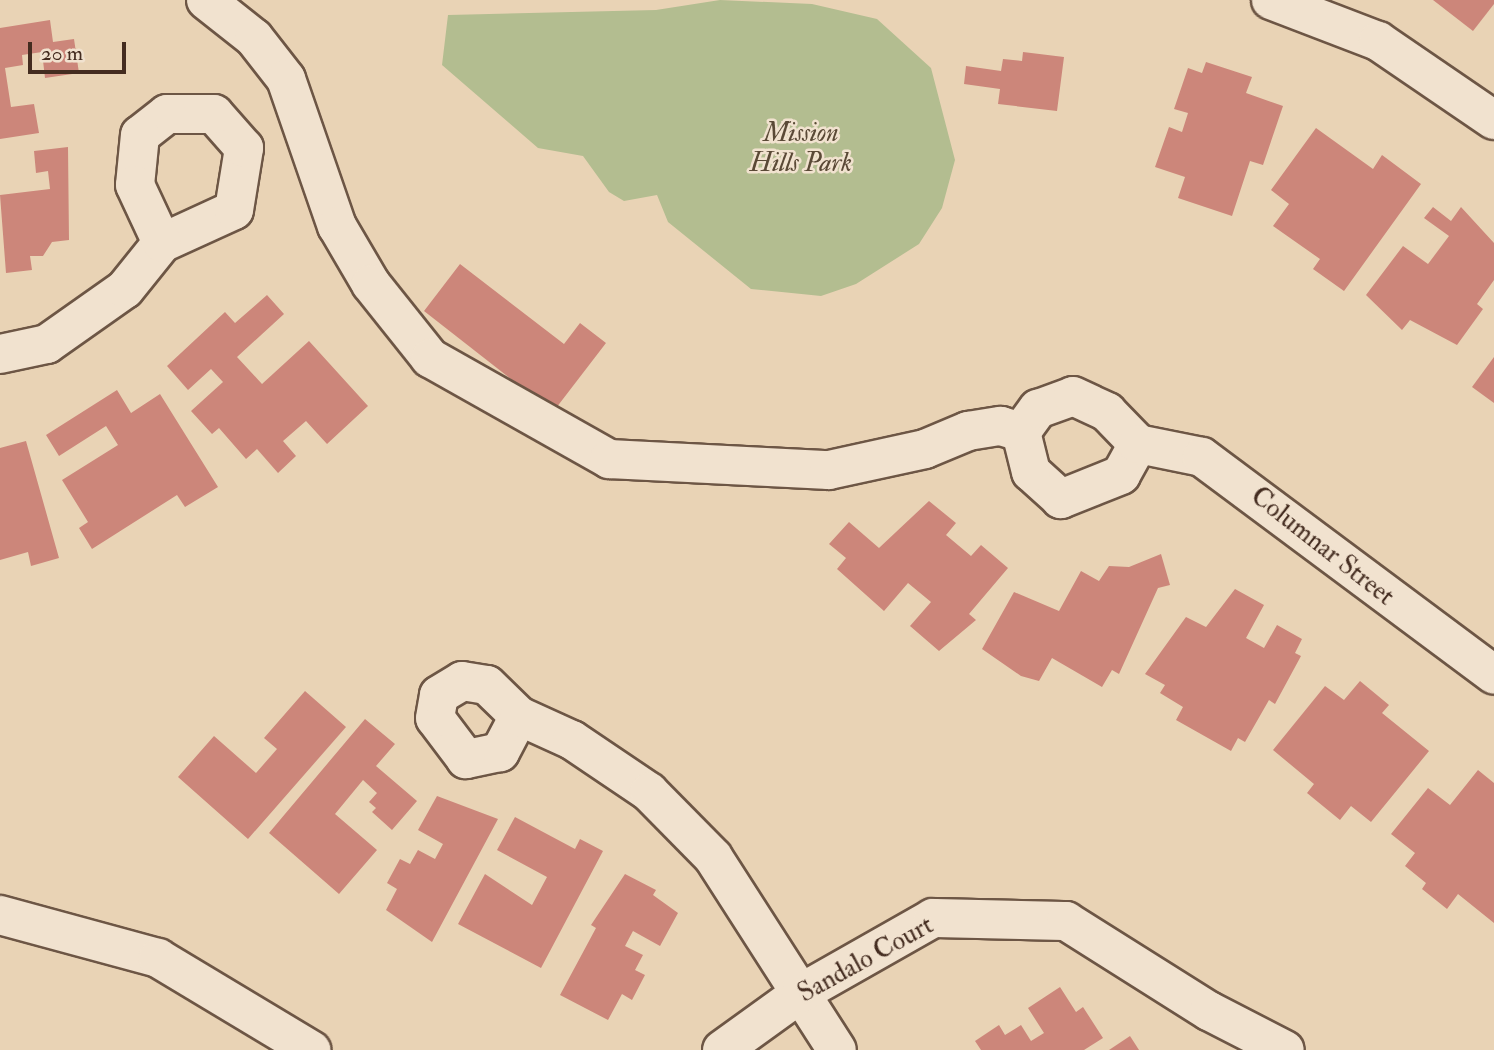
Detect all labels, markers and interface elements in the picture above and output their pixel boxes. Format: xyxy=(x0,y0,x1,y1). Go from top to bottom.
scale bar xyxy=(32,28,130,72)
text: 20 m xyxy=(41,40,83,67)
park label: Mission Hills Park xyxy=(750,118,852,180)
street label: Columnar Street xyxy=(1244,481,1400,613)
street label: Sandalo Court xyxy=(793,910,939,1010)

